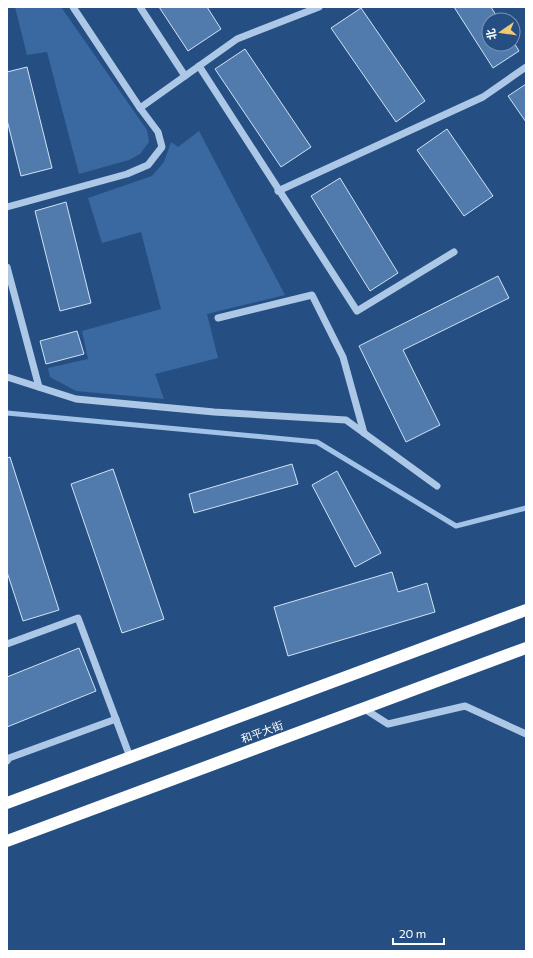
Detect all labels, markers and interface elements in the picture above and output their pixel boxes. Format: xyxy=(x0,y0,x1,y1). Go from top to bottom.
north arrow xyxy=(481,12,521,52)
text: 北 xyxy=(483,28,498,41)
street label: 和平大街 xyxy=(239,718,285,745)
scale bar xyxy=(393,920,444,946)
text: 20 m xyxy=(399,926,426,940)

